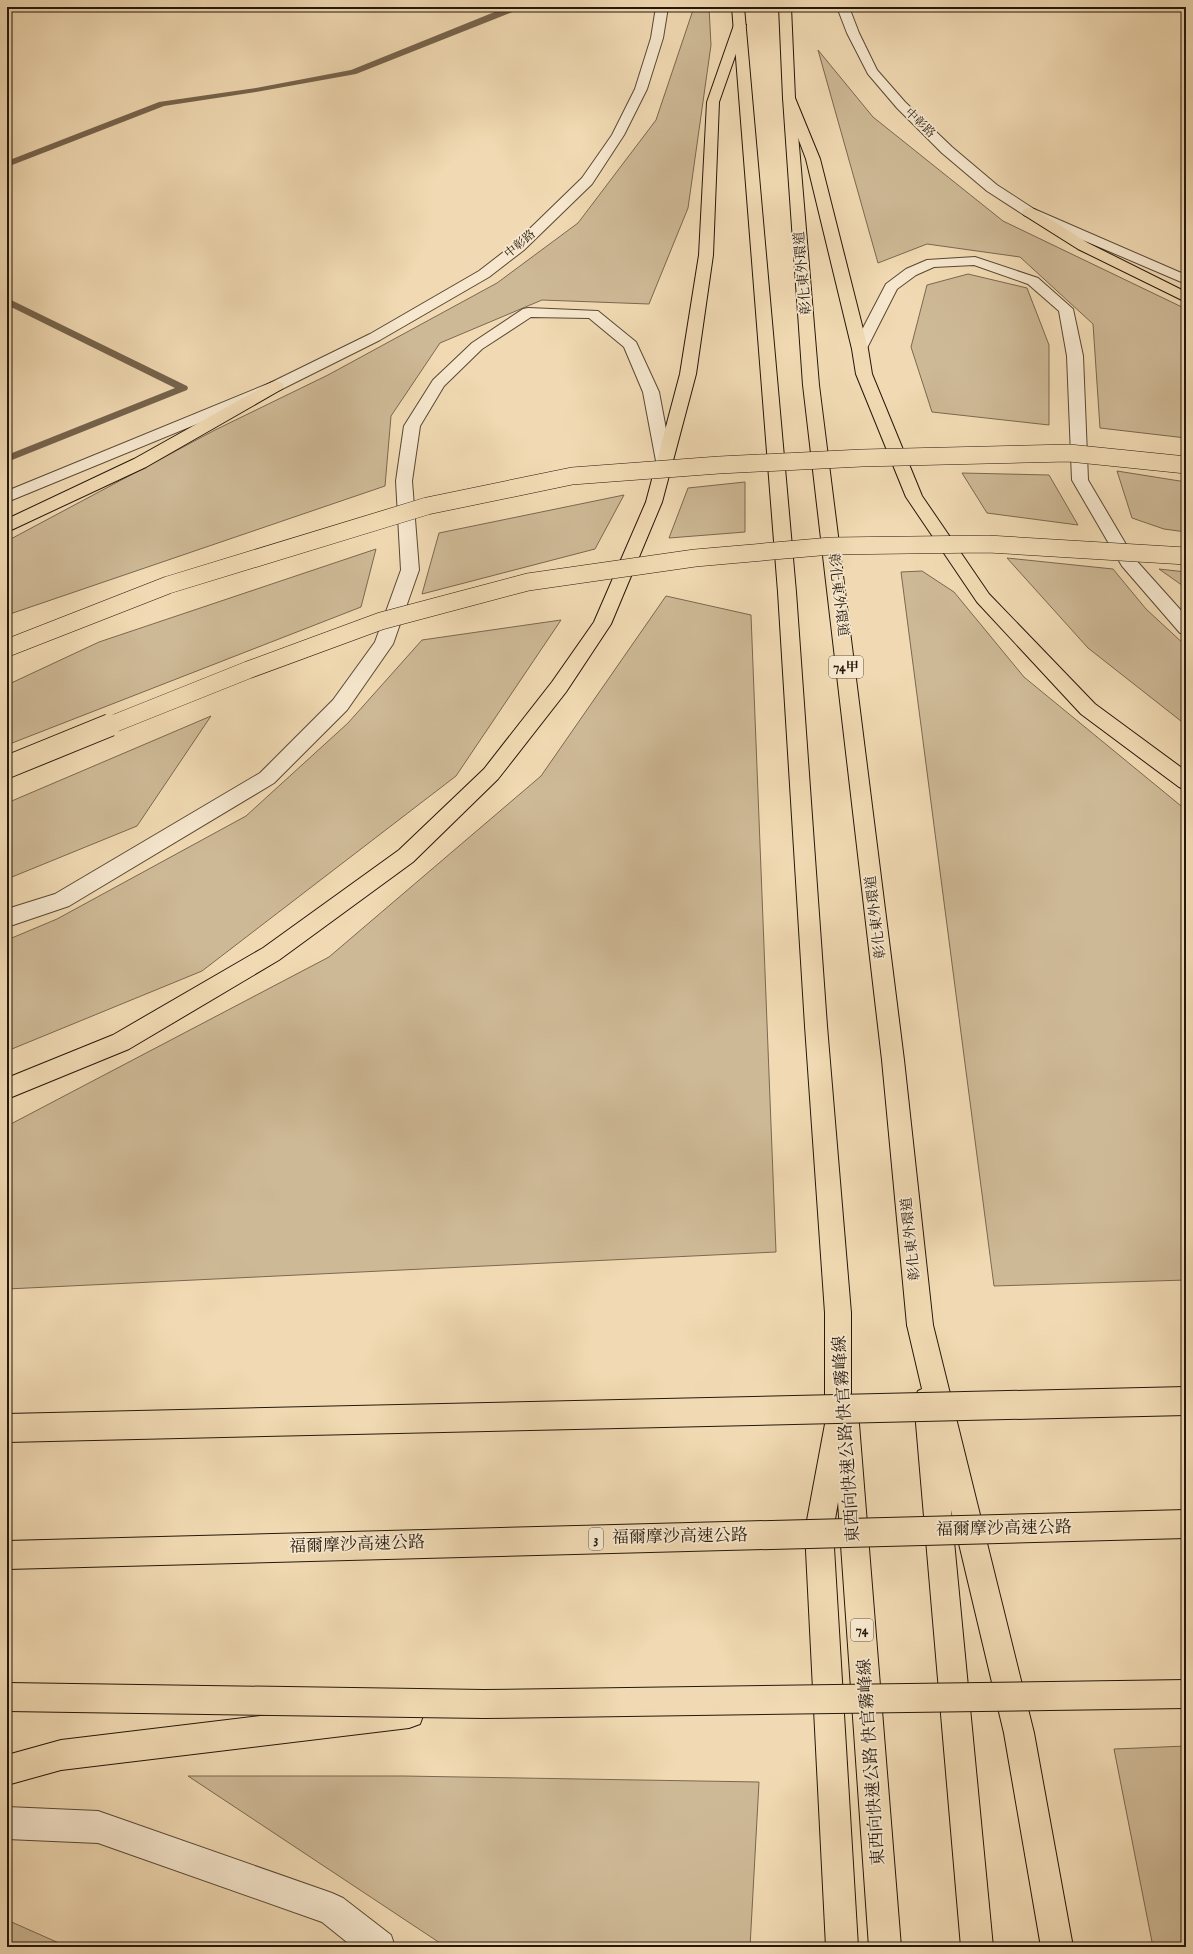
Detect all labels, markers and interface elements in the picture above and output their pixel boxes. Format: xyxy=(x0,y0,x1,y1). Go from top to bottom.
street label: 中彰路 xyxy=(902,105,938,141)
street label: 中彰路 xyxy=(501,227,539,261)
street label: 彰化東外環道 xyxy=(790,230,816,316)
street label: 彰化東外環道 xyxy=(824,552,852,638)
road number: 74甲 xyxy=(829,656,863,678)
street label: 彰化東外環道 xyxy=(862,874,890,960)
street label: 彰化東外環道 xyxy=(898,1196,924,1282)
street label: 東西向快速公路 快官霧峰線 xyxy=(829,1335,865,1543)
street label: 福爾摩沙高速公路 xyxy=(936,1517,1072,1541)
street label: 福爾摩沙高速公路 xyxy=(612,1525,748,1549)
road number: 3 xyxy=(589,1528,603,1550)
street label: 福爾摩沙高速公路 xyxy=(289,1532,425,1558)
road number: 74 xyxy=(851,1619,873,1641)
street label: 東西向快速公路 快官霧峰線 xyxy=(854,1658,890,1866)

